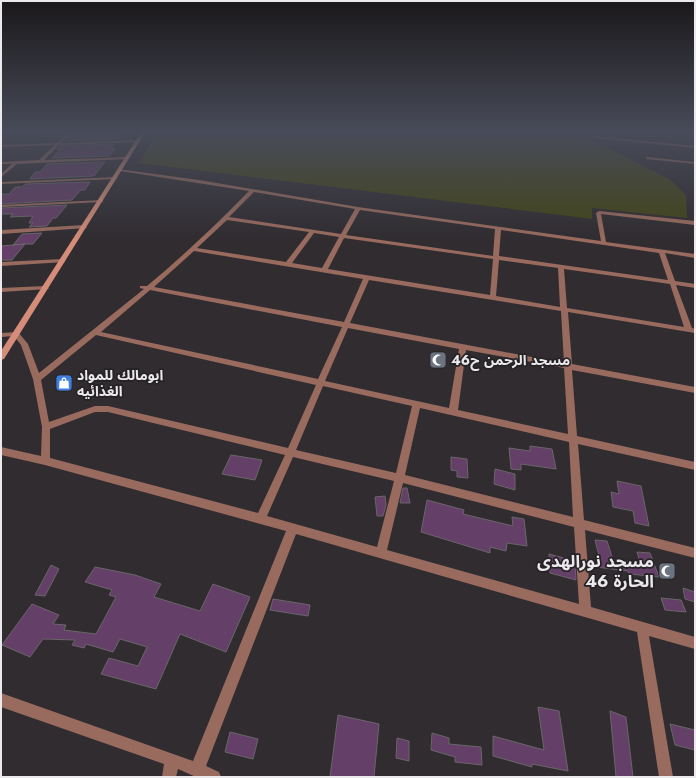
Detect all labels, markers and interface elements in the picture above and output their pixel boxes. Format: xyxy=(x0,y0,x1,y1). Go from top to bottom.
mosque icon: مسجد الرحمن ح46 xyxy=(428,350,448,370)
place label: مسجد الرحمن ح46 xyxy=(451,350,570,371)
place label: ابومالك للمواد الغذائيه xyxy=(77,365,163,401)
shop icon: ابومالك للمواد الغذائيه xyxy=(54,373,74,393)
place label: مسجد نورالهدى الحارة 46 xyxy=(537,549,654,593)
mosque icon: مسجد نورالهدى الحارة 46 xyxy=(657,561,677,581)

